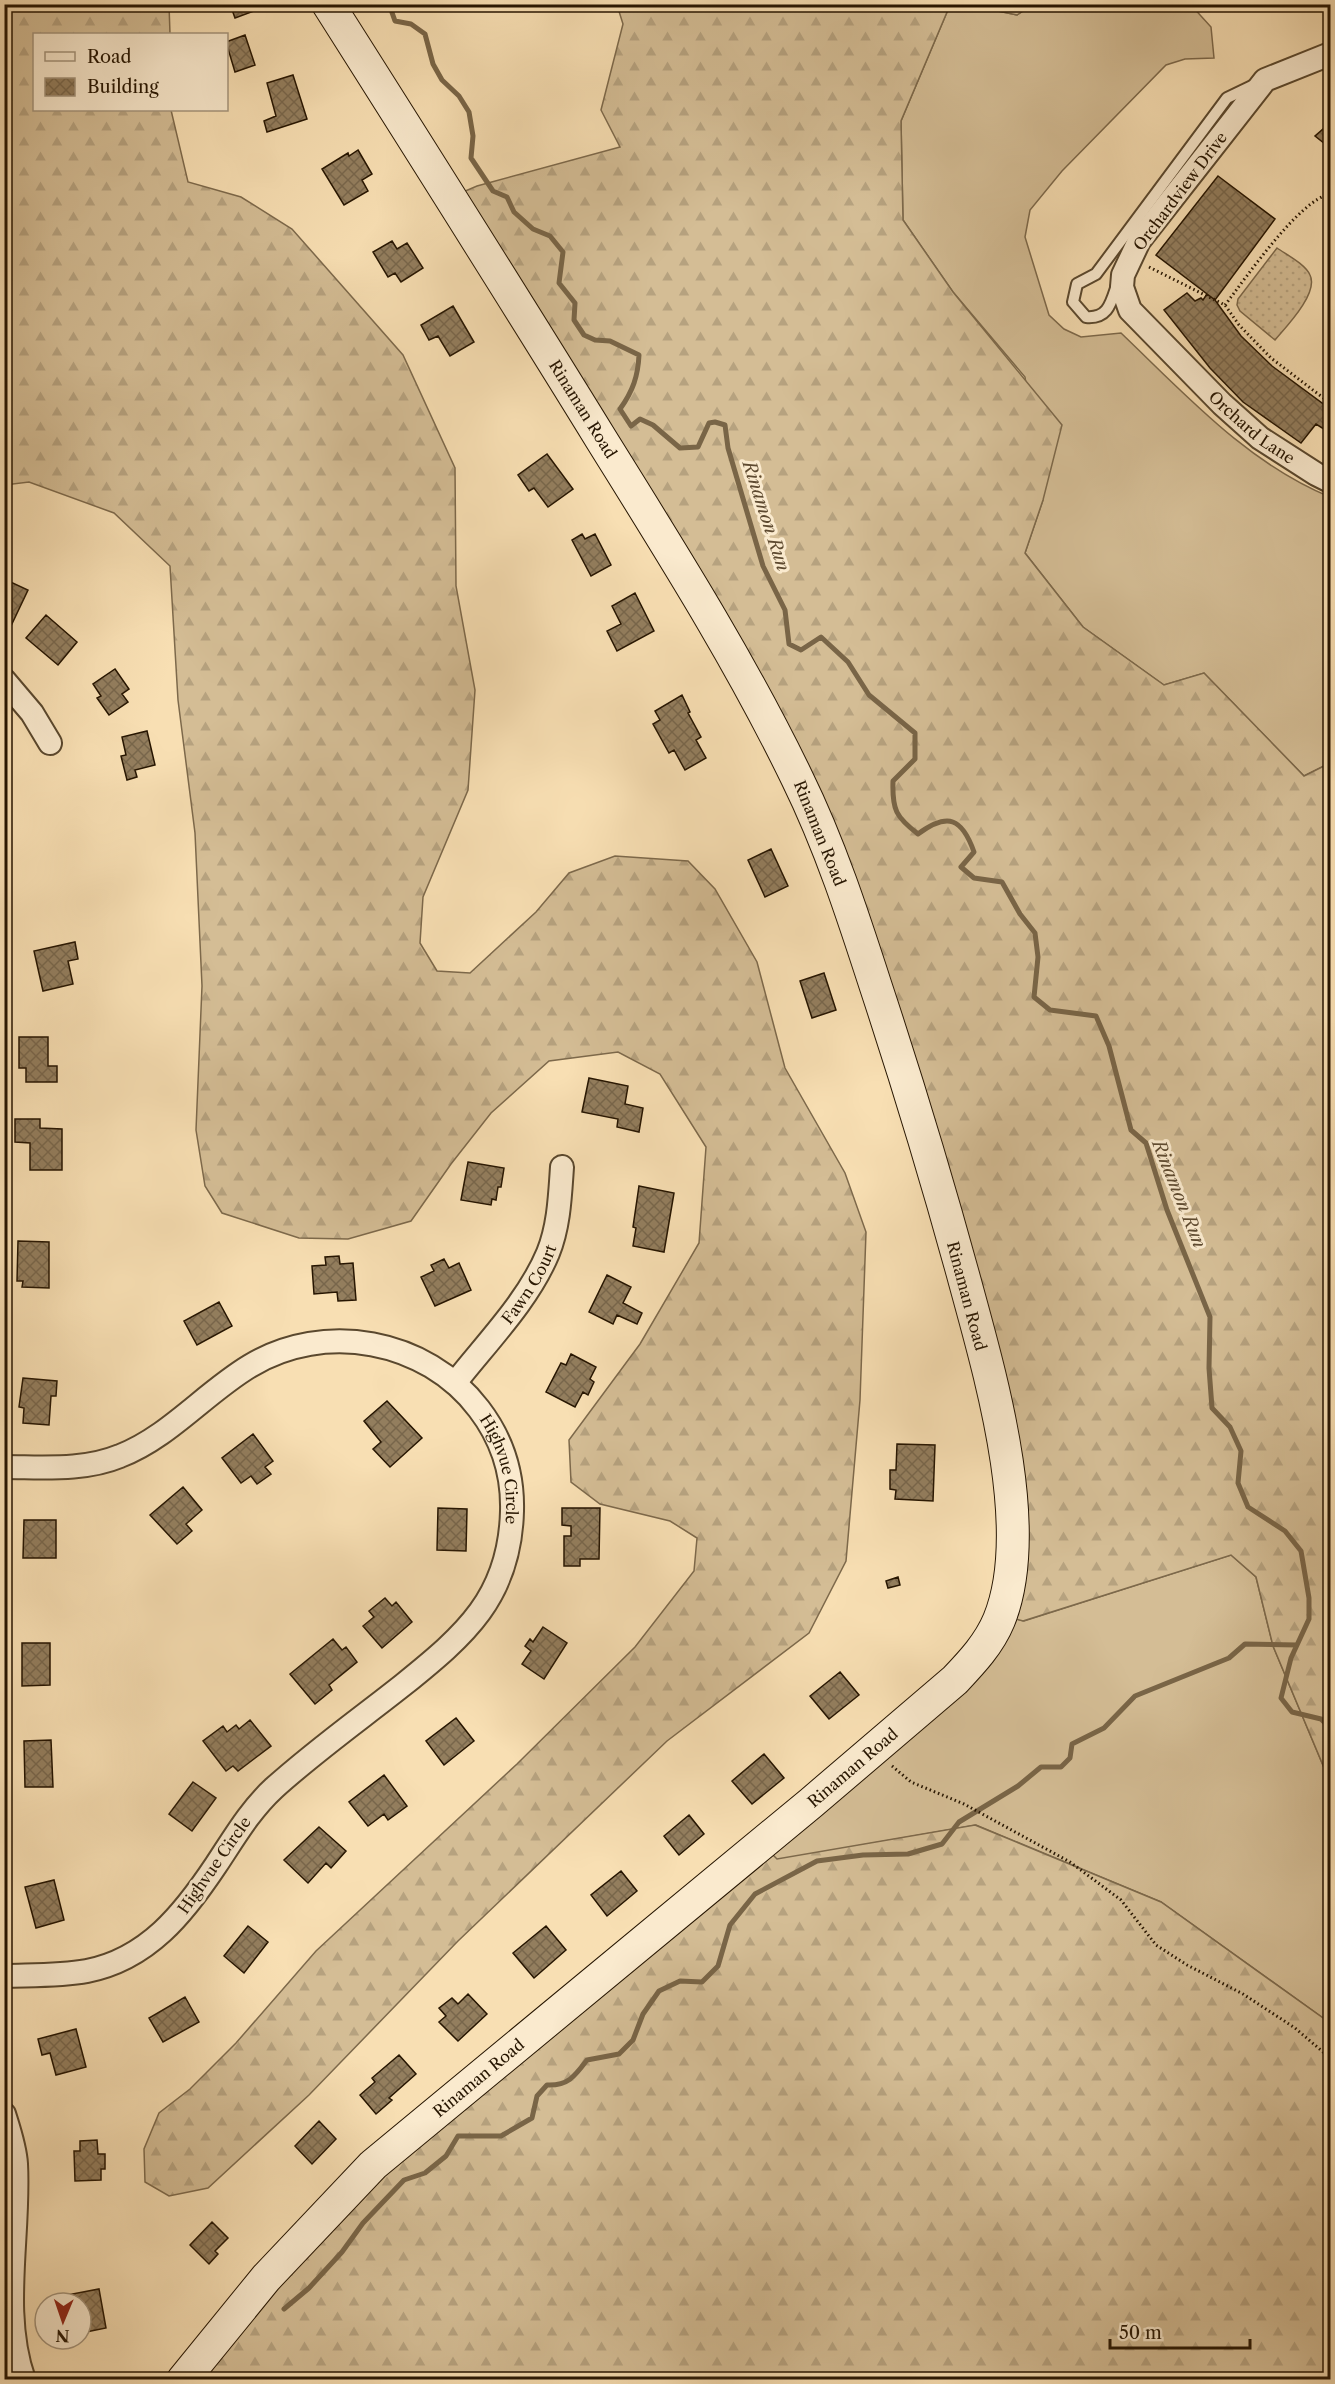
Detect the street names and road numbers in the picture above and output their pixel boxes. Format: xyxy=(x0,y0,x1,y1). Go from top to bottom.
street label: Orchardview Drive xyxy=(1129,128,1231,254)
street label: Rinaman Road xyxy=(545,356,621,462)
street label: Orchard Lane xyxy=(1205,387,1299,468)
street label: Rinaman Road xyxy=(790,777,850,889)
street label: Rinaman Road xyxy=(943,1239,991,1353)
street label: Fawn Court xyxy=(497,1241,561,1328)
street label: Highvue Circle xyxy=(476,1410,522,1525)
street label: Rinaman Road xyxy=(803,1723,902,1812)
street label: Highvue Circle xyxy=(173,1812,255,1918)
street label: Rinaman Road xyxy=(429,2034,528,2121)

